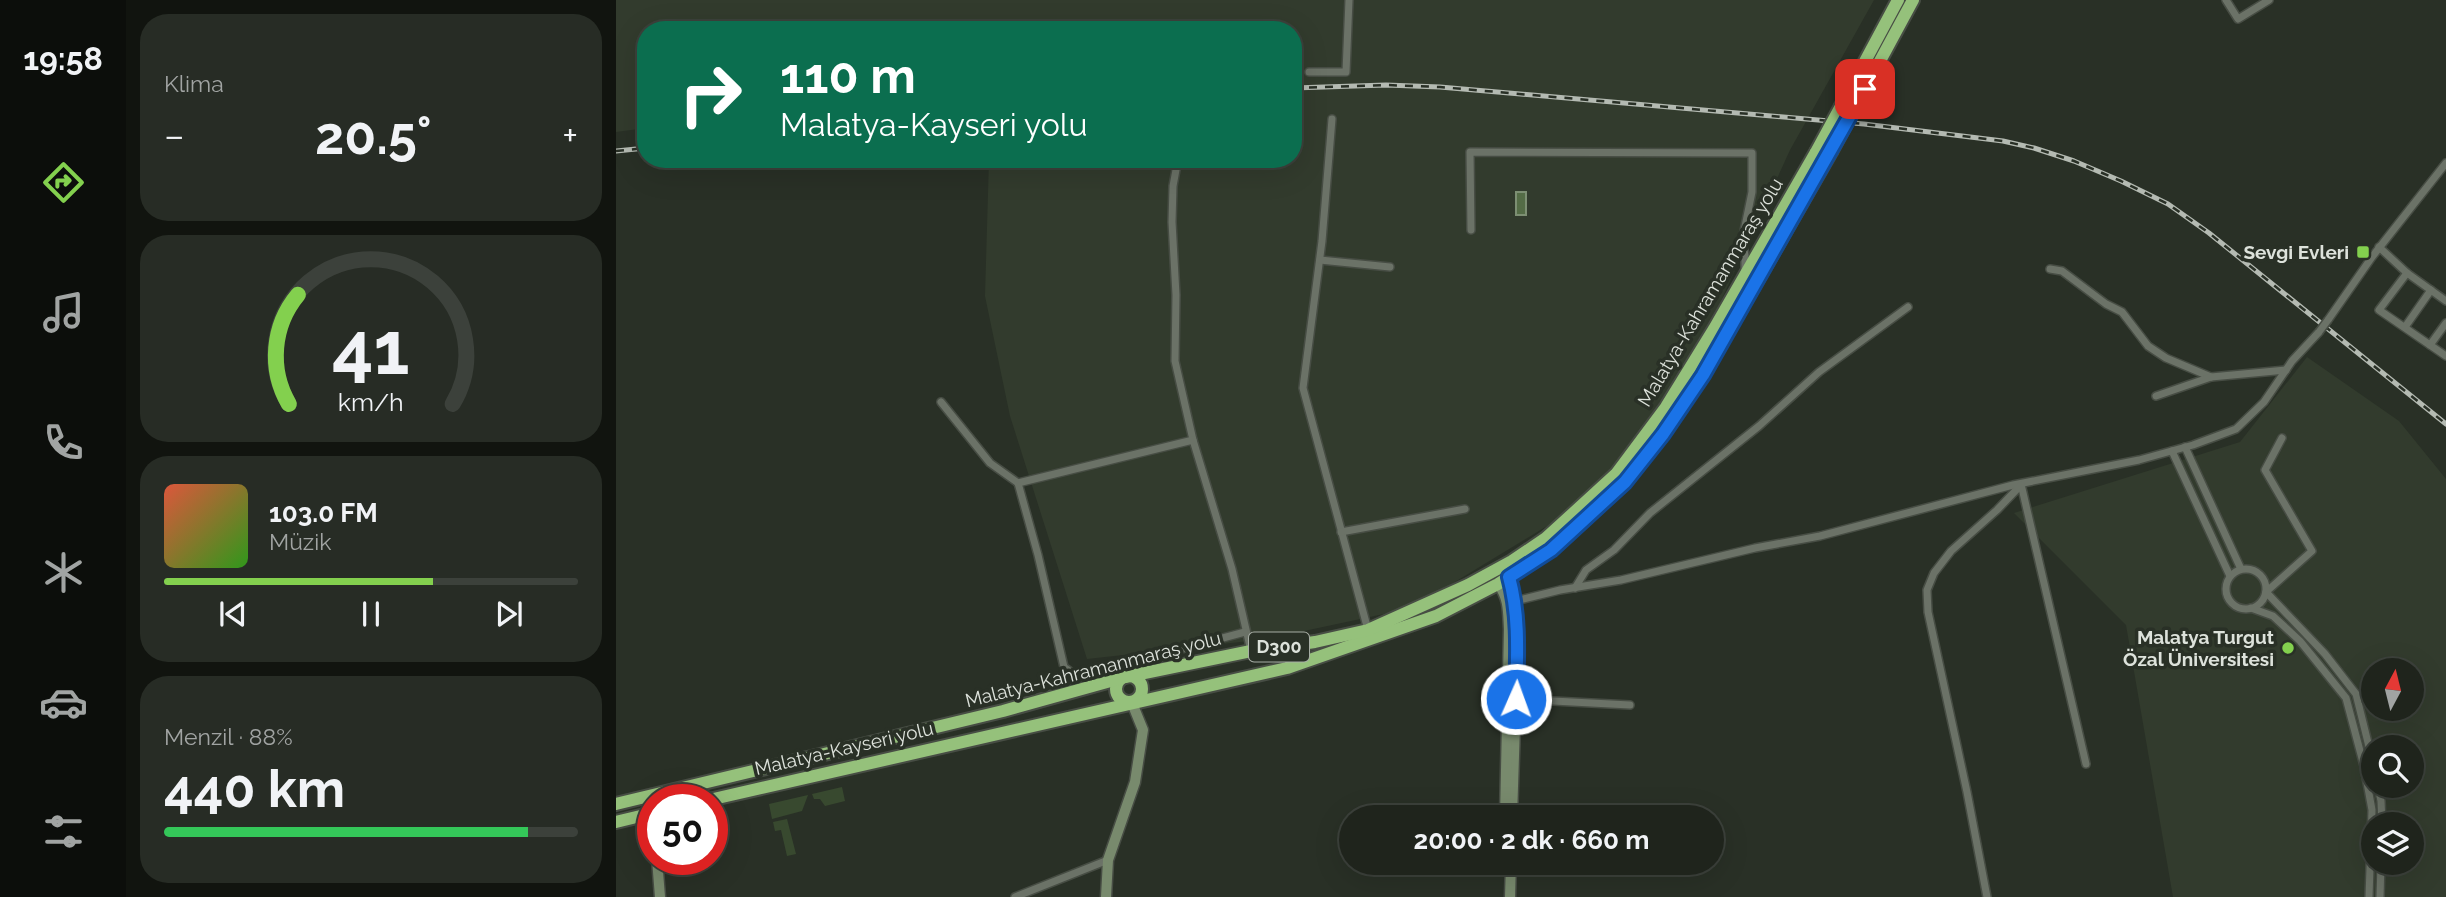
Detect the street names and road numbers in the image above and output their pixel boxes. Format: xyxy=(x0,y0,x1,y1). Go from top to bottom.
street label: Malatya-Kahramanmaraş yolu xyxy=(1633,174,1787,410)
street label: Malatya-Kahramanmaraş yolu xyxy=(963,627,1223,711)
road number: D300 xyxy=(1249,632,1309,662)
street label: Malatya-Kayseri yolu xyxy=(753,717,935,779)

